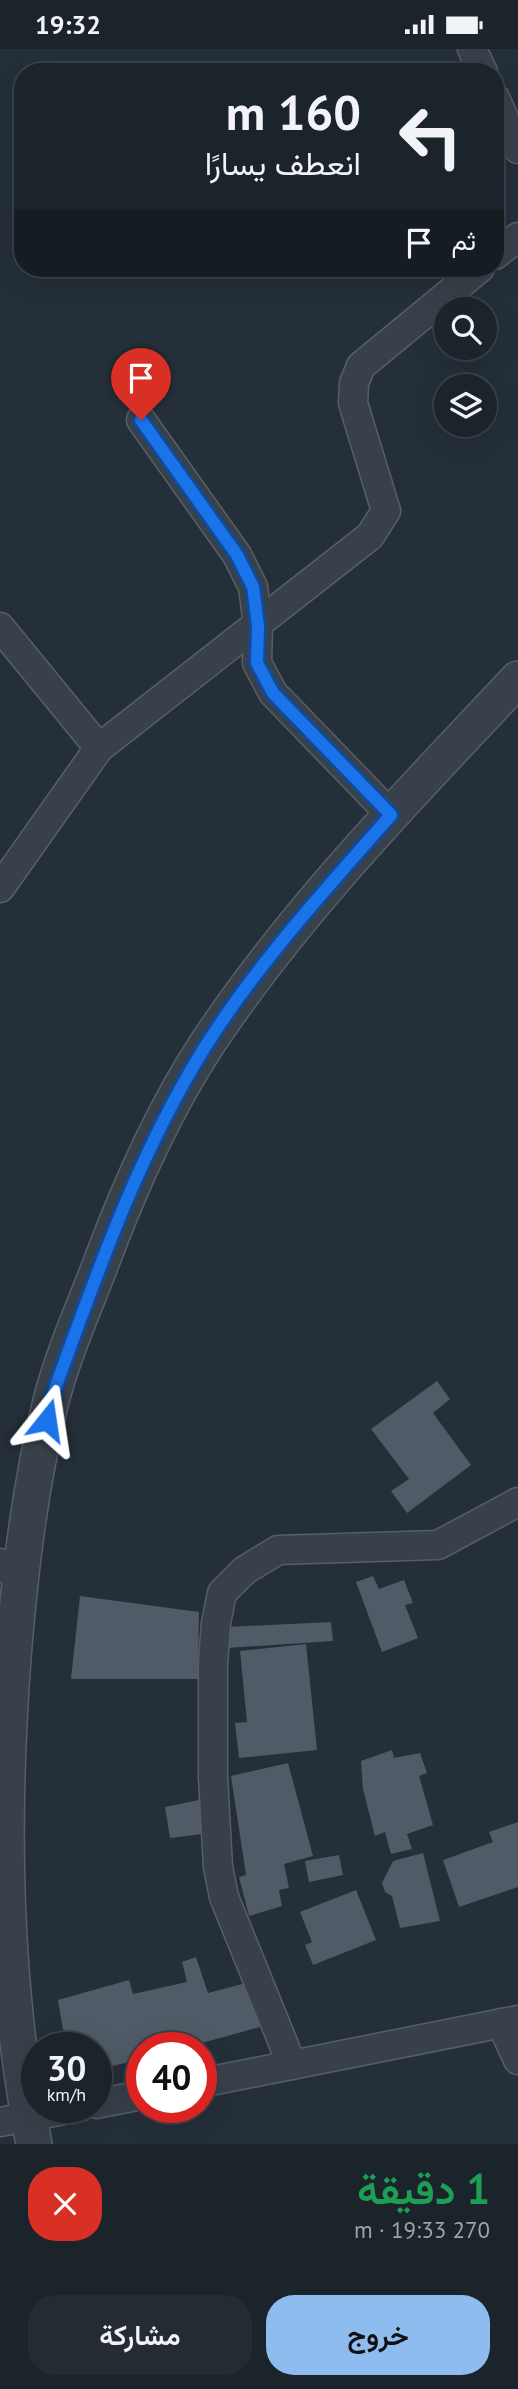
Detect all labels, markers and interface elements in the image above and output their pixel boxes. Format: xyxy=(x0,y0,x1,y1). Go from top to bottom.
text: 19:32 xyxy=(35,8,101,41)
text: 160 m xyxy=(226,80,361,144)
icon: left xyxy=(385,91,476,182)
text: انعطف يسارًا xyxy=(205,142,361,184)
icon: arrive xyxy=(400,224,438,262)
text: ثم xyxy=(452,224,476,257)
map controls xyxy=(434,297,497,437)
button: search xyxy=(434,297,497,360)
pin xyxy=(111,348,171,420)
icon: arrive xyxy=(122,359,160,397)
button: layers xyxy=(434,374,497,437)
position arrow xyxy=(10,1383,84,1457)
speed limit sign: 40 xyxy=(126,2032,217,2123)
text: 30 xyxy=(47,2045,86,2091)
text: km/h xyxy=(47,2083,86,2106)
text: 1 دقيقة xyxy=(357,2161,490,2216)
button: close xyxy=(28,2167,102,2241)
text: 270 m · 19:33 xyxy=(354,2215,490,2244)
button: مشاركة xyxy=(28,2295,252,2375)
button: خروج xyxy=(266,2295,490,2375)

